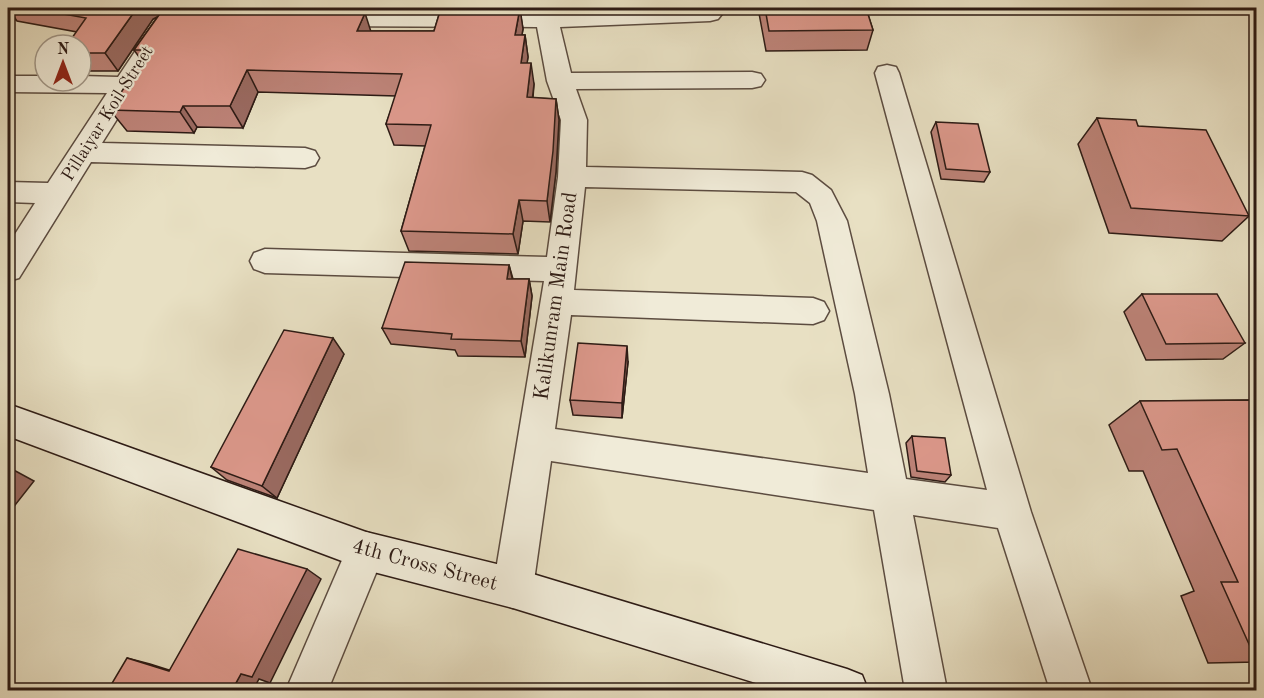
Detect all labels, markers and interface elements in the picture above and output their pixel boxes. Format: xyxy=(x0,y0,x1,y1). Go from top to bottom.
north arrow xyxy=(33,33,93,93)
text: N xyxy=(57,42,70,58)
street label: Pillaiyar Koil Street xyxy=(59,43,157,184)
street label: Kalikunram Main Road xyxy=(531,191,582,402)
street label: 4th Cross Street xyxy=(350,536,500,595)

